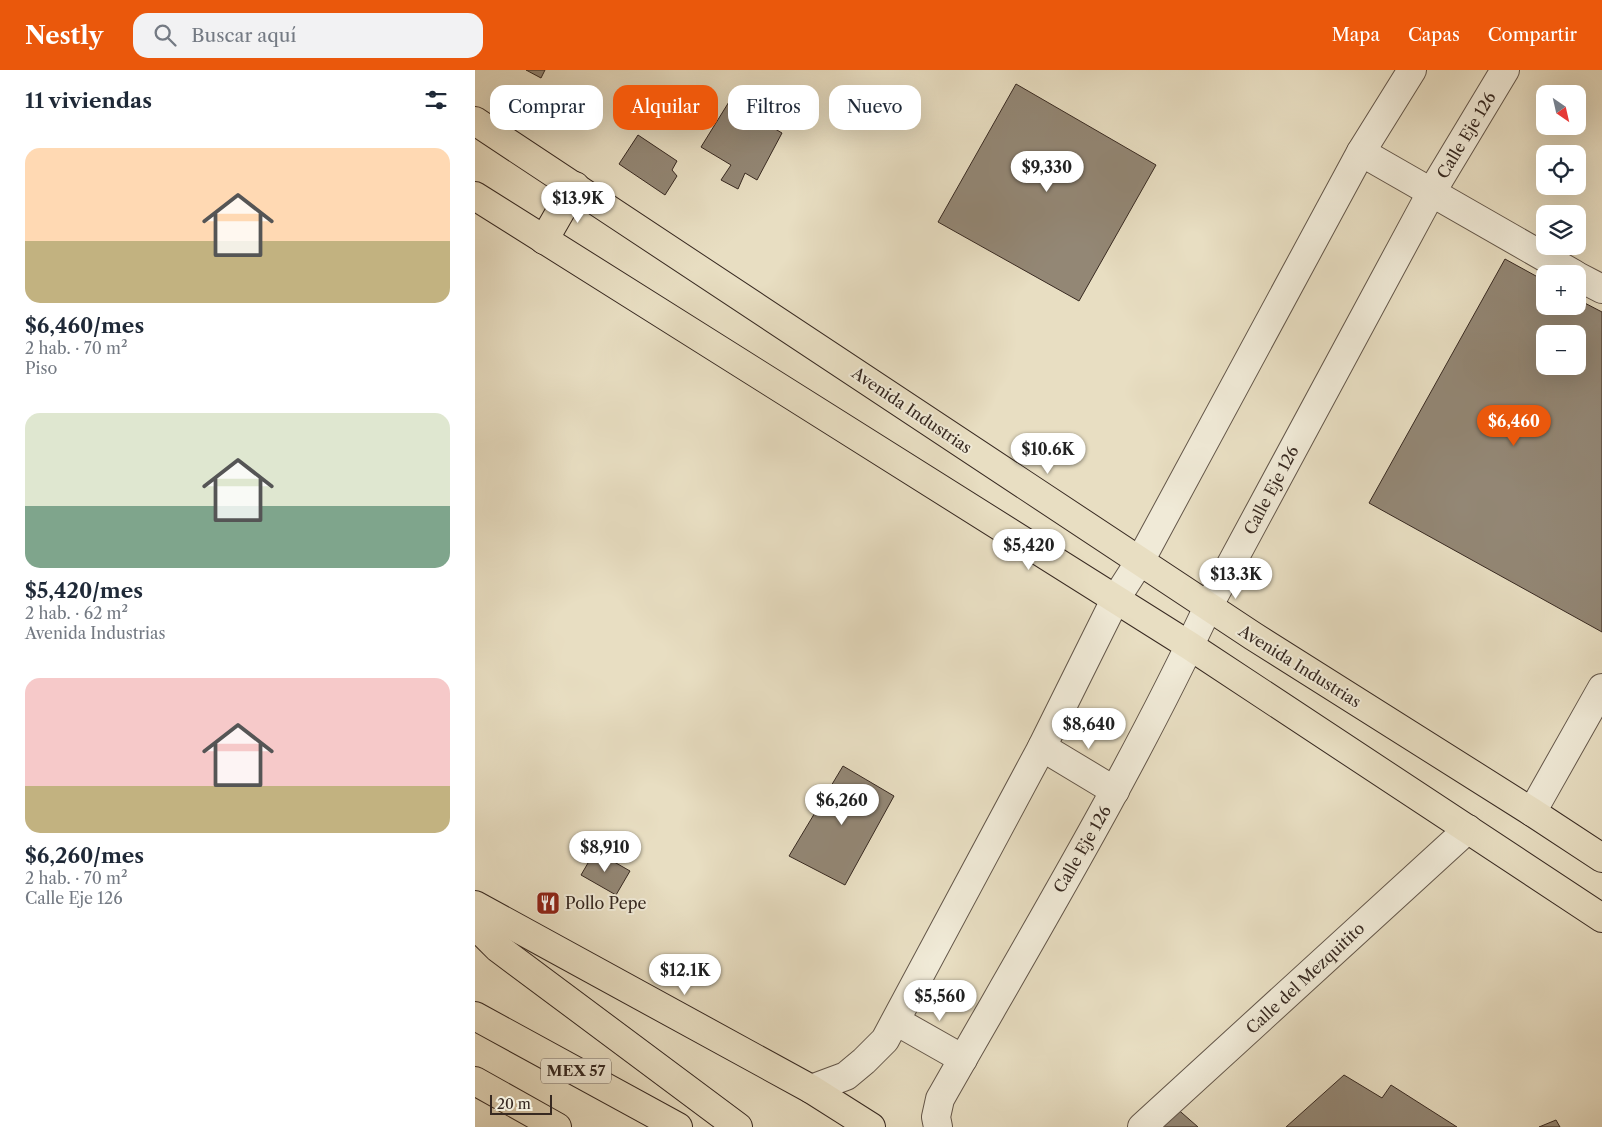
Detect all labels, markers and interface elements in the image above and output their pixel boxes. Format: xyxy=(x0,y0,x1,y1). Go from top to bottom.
search box xyxy=(133,13,483,58)
text: Nestly xyxy=(25,21,103,50)
icon: search xyxy=(151,21,179,49)
text: Buscar aquí xyxy=(191,24,296,47)
text: Mapa xyxy=(1332,24,1380,46)
text: Capas xyxy=(1408,24,1460,46)
text: Compartir xyxy=(1488,24,1577,46)
chip: Comprar xyxy=(490,85,603,130)
chip: Alquilar xyxy=(613,85,718,130)
chip: Filtros xyxy=(728,85,819,130)
chip: Nuevo xyxy=(829,85,921,130)
north arrow xyxy=(1536,85,1586,135)
map controls xyxy=(1536,85,1586,375)
icon: filters xyxy=(422,86,450,114)
text: 11 viviendas xyxy=(25,88,152,113)
street label: Calle Eje 126 xyxy=(1432,88,1500,182)
button: locate xyxy=(1536,145,1586,195)
pin: $9,330 xyxy=(1006,150,1088,193)
text: $9,330 xyxy=(1022,157,1072,177)
icon: home xyxy=(193,180,283,270)
pin: $13.9K xyxy=(537,182,619,224)
text: $13.9K xyxy=(552,188,604,208)
button: layers xyxy=(1536,205,1586,255)
button: + xyxy=(1536,265,1586,315)
text: $6,460/mes xyxy=(25,313,144,338)
button: − xyxy=(1536,325,1586,375)
text: 2 hab. · 70 m² xyxy=(25,338,128,358)
text: Piso xyxy=(25,358,57,378)
street label: Avenida Industrias xyxy=(847,362,976,458)
pin: $6,460 xyxy=(1473,404,1555,447)
text: $6,460 xyxy=(1488,411,1540,431)
pin: $10.6K xyxy=(1007,432,1089,475)
text: $10.6K xyxy=(1022,439,1074,459)
street label: Calle Eje 126 xyxy=(1239,442,1303,538)
icon: home xyxy=(193,445,283,535)
pin: $5,420 xyxy=(988,528,1070,571)
text: $5,420 xyxy=(1003,535,1055,555)
pin: $13.3K xyxy=(1195,558,1277,600)
text: $13.3K xyxy=(1210,564,1262,584)
text: $5,420/mes xyxy=(25,578,143,603)
text: 2 hab. · 62 m² xyxy=(25,603,128,623)
street label: Avenida Industrias xyxy=(1234,620,1365,712)
text: Avenida Industrias xyxy=(25,623,165,643)
pin: $8,640 xyxy=(1048,708,1130,750)
icon: home xyxy=(193,710,283,800)
text: $8,640 xyxy=(1063,714,1115,734)
pin: $6,260 xyxy=(801,784,883,826)
text: $6,260 xyxy=(816,790,868,810)
street label: Calle Eje 126 xyxy=(1049,802,1115,896)
pin: $8,910 xyxy=(564,830,646,873)
text: $8,910 xyxy=(580,837,630,857)
text: $6,260/mes xyxy=(25,843,144,868)
text: 2 hab. · 70 m² xyxy=(25,868,128,888)
text: Calle Eje 126 xyxy=(25,888,123,908)
restaurant icon: Pollo Pepe xyxy=(535,890,561,916)
place label: Pollo Pepe xyxy=(565,893,647,913)
street label: Calle del Mezquitito xyxy=(1242,918,1368,1038)
pin: $12.1K xyxy=(644,954,726,996)
text: $12.1K xyxy=(660,960,710,980)
pin: $5,560 xyxy=(899,980,981,1022)
text: $5,560 xyxy=(915,986,965,1006)
road number: MEX 57 xyxy=(541,1058,611,1084)
scale bar xyxy=(490,1092,553,1115)
text: 20 m xyxy=(497,1095,531,1113)

